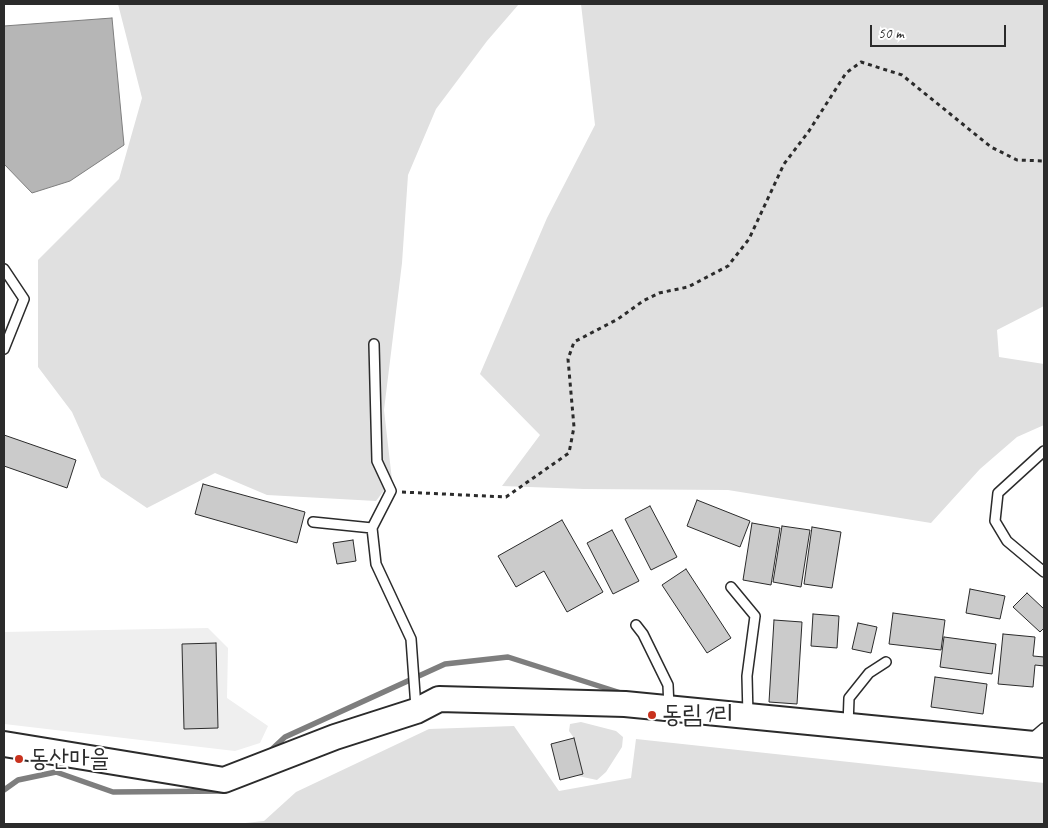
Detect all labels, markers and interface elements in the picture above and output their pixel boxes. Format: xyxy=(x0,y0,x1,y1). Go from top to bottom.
scale bar xyxy=(873,15,1009,47)
text: 50 m xyxy=(878,24,904,43)
place label: 동림1리 xyxy=(662,700,734,730)
marker: 동림1리 xyxy=(646,709,658,721)
place label: 동산마을 xyxy=(29,744,109,774)
marker: 동산마을 xyxy=(13,753,25,765)

